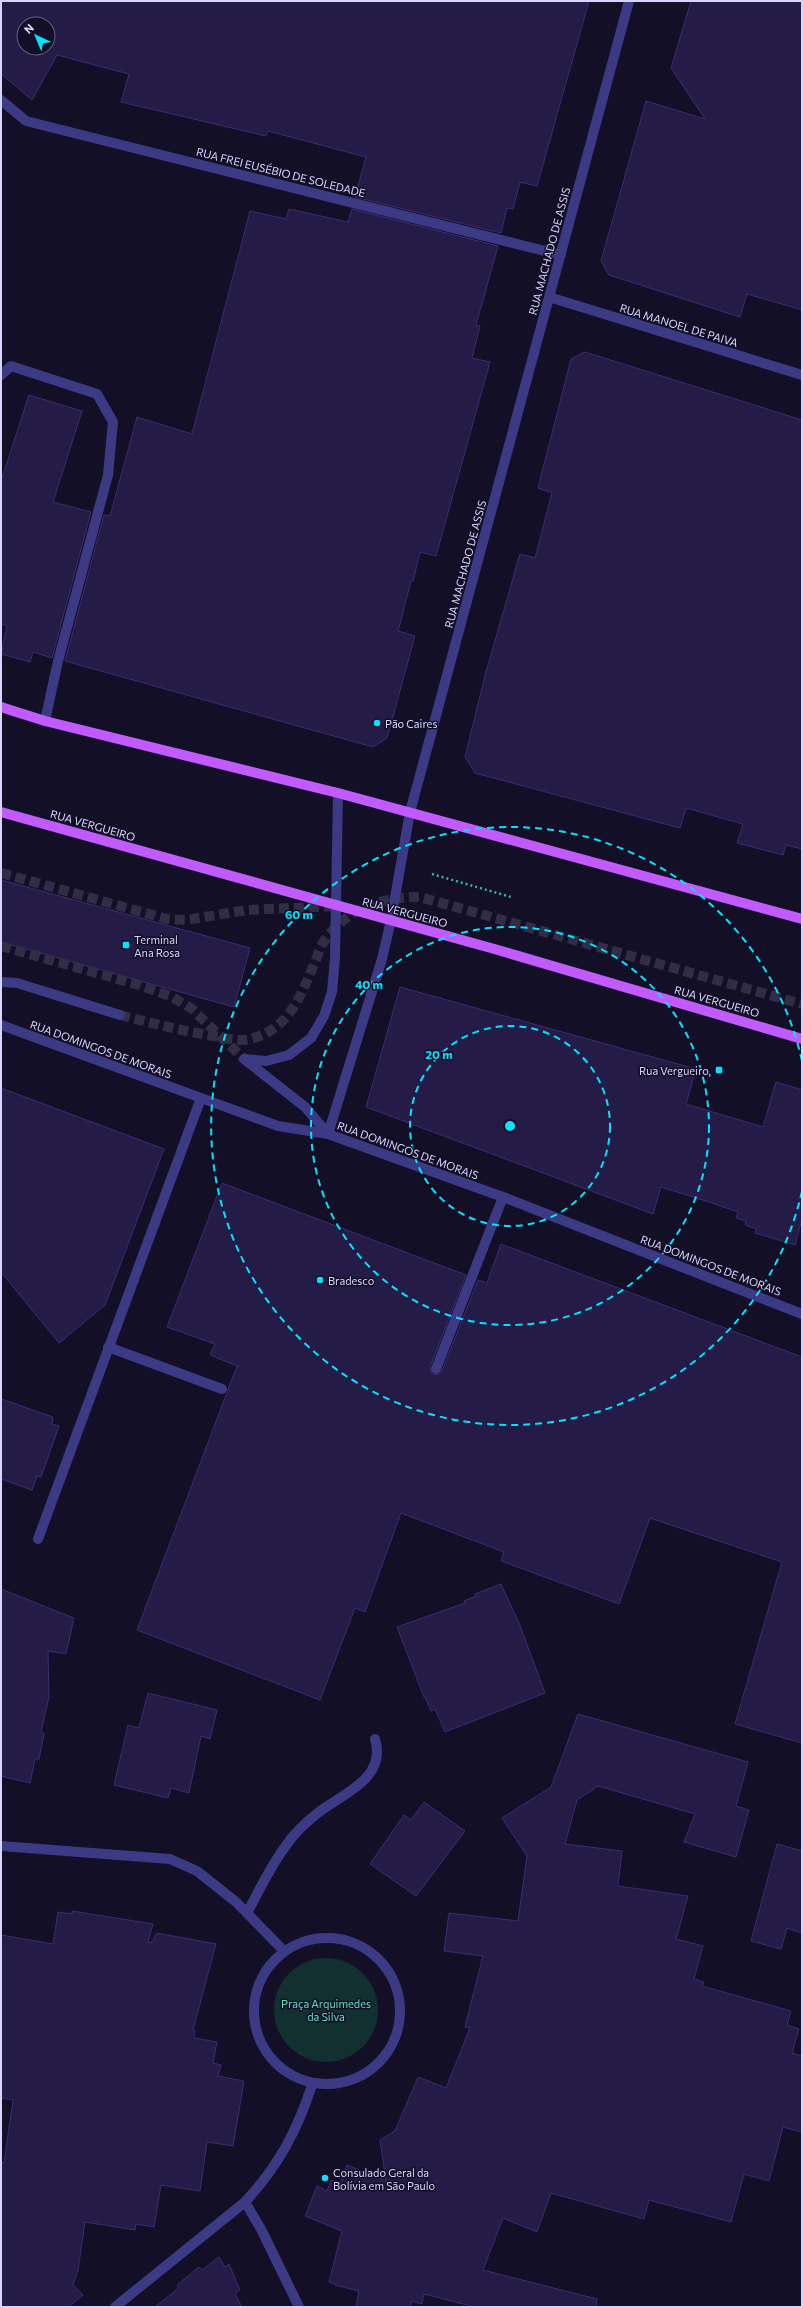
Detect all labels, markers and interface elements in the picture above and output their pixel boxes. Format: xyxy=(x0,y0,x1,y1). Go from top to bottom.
north arrow xyxy=(16,16,56,56)
text: N xyxy=(21,21,36,36)
street label: RUA FREI EUSÉBIO DE SOLEDADE xyxy=(195,144,367,199)
street label: RUA MACHADO DE ASSIS xyxy=(526,186,572,316)
street label: RUA MANOEL DE PAIVA xyxy=(618,301,740,349)
street label: RUA MACHADO DE ASSIS xyxy=(442,499,488,629)
place label: Pão Caires xyxy=(385,717,437,730)
marker: Pão Caires xyxy=(372,718,382,728)
street label: RUA VERGUEIRO xyxy=(49,807,137,843)
street label: RUA VERGUEIRO xyxy=(361,894,449,930)
text: 60 m xyxy=(285,907,313,921)
place label: Terminal Ana Rosa xyxy=(134,933,180,959)
marker: Terminal Ana Rosa xyxy=(121,940,131,950)
text: 40 m xyxy=(355,977,383,991)
street label: RUA VERGUEIRO xyxy=(673,983,761,1019)
street label: RUA DOMINGOS DE MORAIS xyxy=(29,1017,173,1081)
text: 20 m xyxy=(425,1047,453,1061)
place label: Rua Vergueiro, xyxy=(639,1064,711,1077)
marker: Rua Vergueiro, xyxy=(714,1065,724,1075)
street label: RUA DOMINGOS DE MORAIS xyxy=(336,1118,480,1182)
centre of rings xyxy=(503,1119,517,1133)
street label: RUA DOMINGOS DE MORAIS xyxy=(639,1232,783,1298)
place label: Bradesco xyxy=(328,1274,375,1287)
marker: Bradesco xyxy=(315,1275,325,1285)
park label: Praça Arquimedes da Silva xyxy=(281,1997,371,2023)
place label: Consulado Geral da Bolívia em São Paulo xyxy=(333,2166,436,2192)
marker: Consulado Geral da Bolívia em São Paulo xyxy=(320,2173,330,2183)

